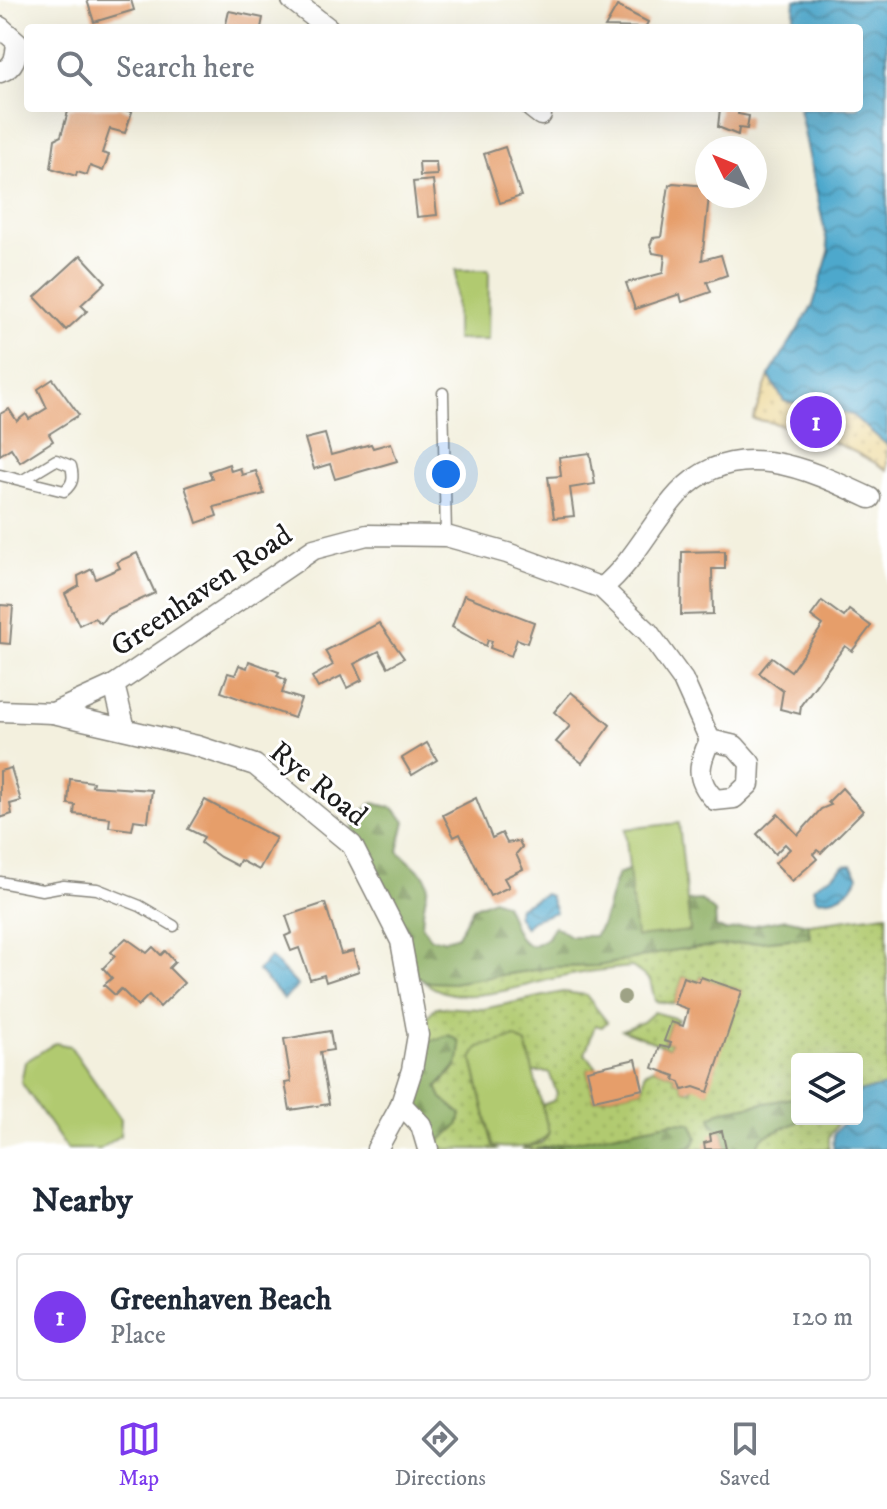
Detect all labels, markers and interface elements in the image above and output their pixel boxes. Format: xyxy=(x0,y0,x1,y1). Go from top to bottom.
search box xyxy=(24,24,863,112)
icon: search xyxy=(52,46,96,90)
text: Search here xyxy=(116,50,255,87)
north arrow xyxy=(695,136,767,208)
pin: 1 xyxy=(790,392,842,452)
your location xyxy=(426,454,466,494)
street label: Greenhaven Road xyxy=(104,517,300,666)
street label: Rye Road xyxy=(262,734,374,835)
map controls xyxy=(791,1053,863,1125)
button: layers xyxy=(791,1053,863,1125)
text: Nearby xyxy=(32,1180,133,1222)
text: Greenhaven Beach xyxy=(110,1282,331,1319)
text: 1 xyxy=(55,1301,65,1334)
text: 120 m xyxy=(792,1301,853,1334)
text: Place xyxy=(110,1319,166,1352)
tab: Map xyxy=(117,1417,161,1492)
tab: Directions xyxy=(395,1417,486,1492)
tab: Saved xyxy=(720,1417,770,1492)

